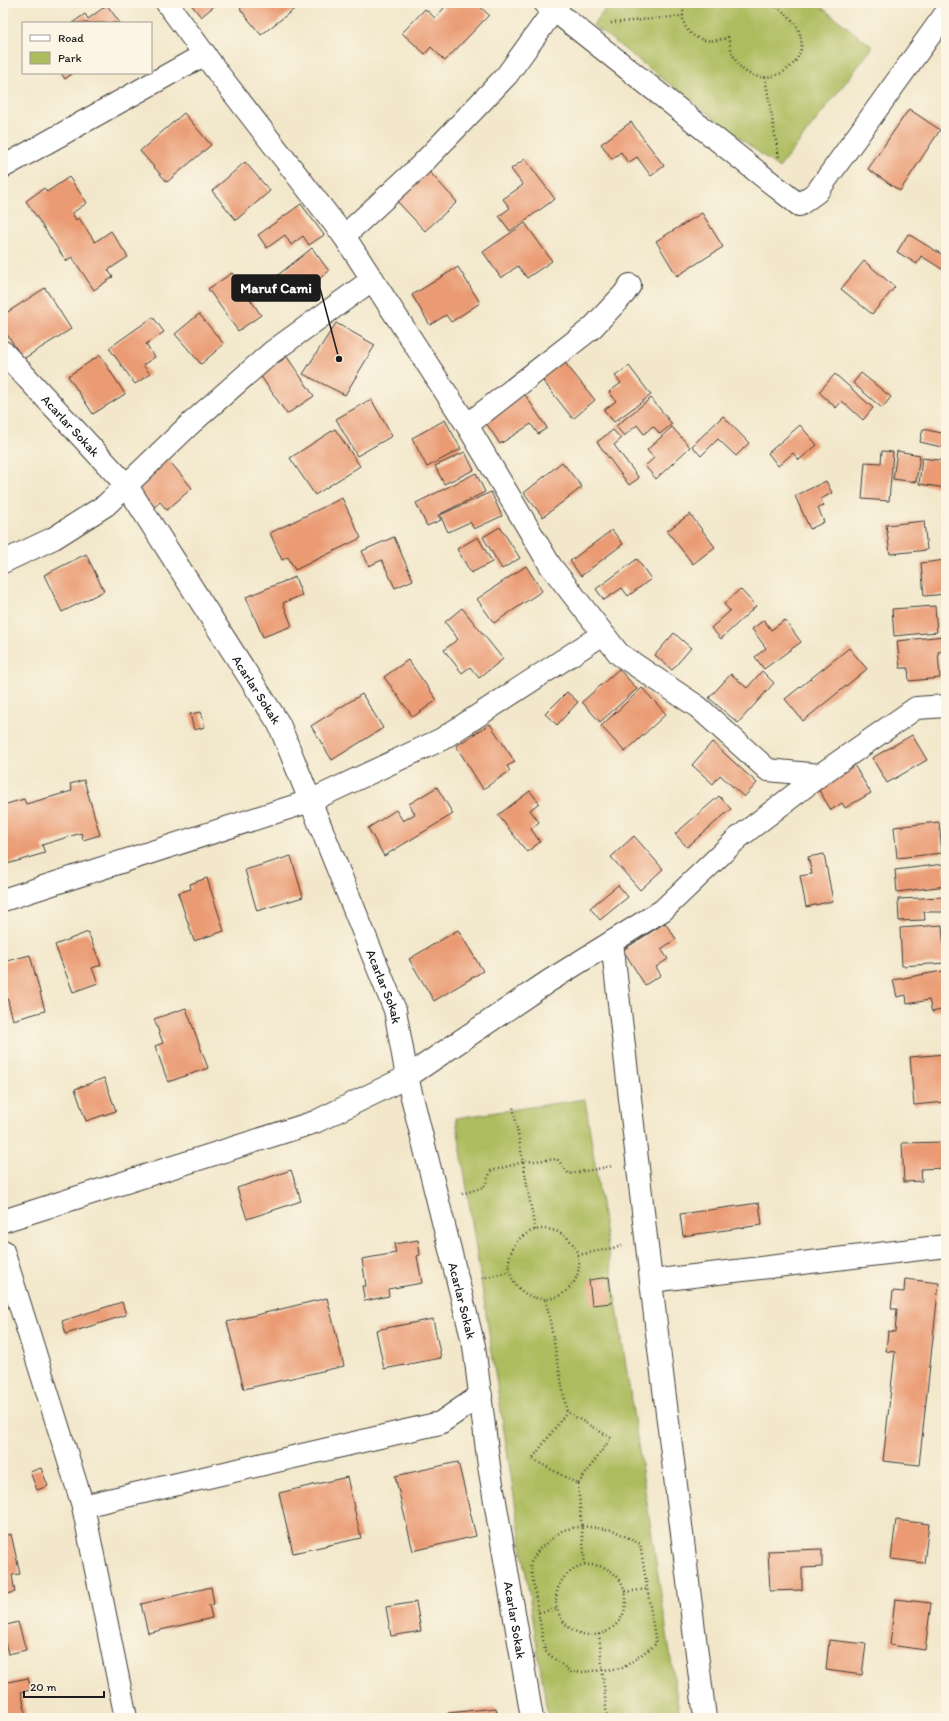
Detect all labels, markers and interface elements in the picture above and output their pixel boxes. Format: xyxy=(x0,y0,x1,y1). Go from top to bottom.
legend xyxy=(22,22,152,74)
text: Road xyxy=(58,31,84,45)
text: Park xyxy=(58,51,82,65)
callout: Maruf Cami xyxy=(232,275,320,301)
text: Maruf Cami xyxy=(240,280,312,297)
street label: Acarlar Sokak xyxy=(38,392,103,460)
street label: Acarlar Sokak xyxy=(229,653,284,727)
street label: Acarlar Sokak xyxy=(363,947,404,1025)
street label: Acarlar Sokak xyxy=(445,1261,479,1341)
street label: Acarlar Sokak xyxy=(501,1580,529,1660)
scale bar xyxy=(24,1673,104,1699)
text: 20 m xyxy=(30,1680,57,1694)

